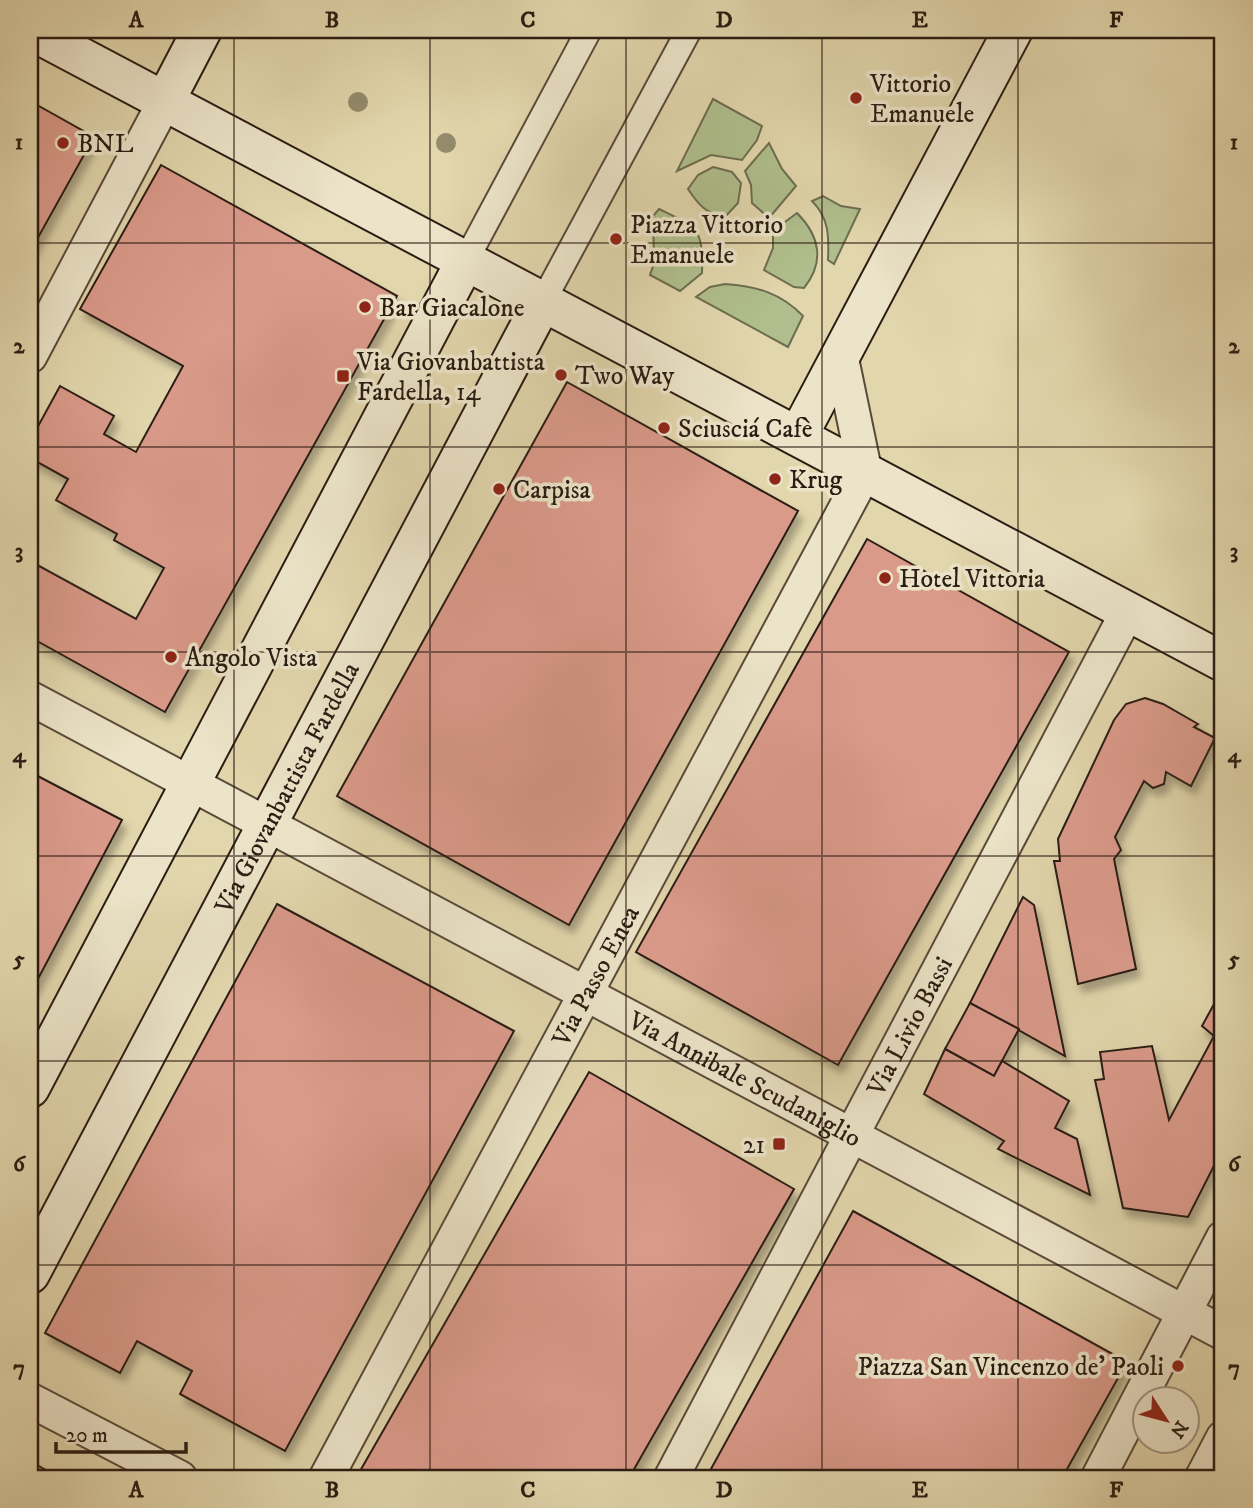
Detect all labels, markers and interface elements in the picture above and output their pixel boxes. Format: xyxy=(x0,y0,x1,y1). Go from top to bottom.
text: A xyxy=(128,6,145,35)
text: B xyxy=(325,6,339,35)
text: C xyxy=(520,6,536,35)
text: D xyxy=(715,6,733,35)
text: E xyxy=(912,6,928,35)
text: F xyxy=(1109,6,1124,35)
place label: Vittorio Emanuele xyxy=(869,68,974,131)
marker: Vittorio Emanuele xyxy=(848,90,864,106)
text: 1 xyxy=(15,128,23,157)
place label: BNL xyxy=(77,128,134,161)
text: 1 xyxy=(1230,128,1238,157)
marker: BNL xyxy=(55,135,71,151)
place label: Piazza Vittorio Emanuele xyxy=(630,209,783,272)
marker: Piazza Vittorio Emanuele xyxy=(608,231,624,247)
place label: Bar Giacalone xyxy=(379,292,525,325)
marker: Bar Giacalone xyxy=(357,299,373,315)
text: 2 xyxy=(13,332,25,361)
text: 2 xyxy=(1228,332,1240,361)
place label: Via Giovanbattista Fardella, 14 xyxy=(356,346,545,409)
place label: Two Way xyxy=(575,360,675,393)
marker: Two Way xyxy=(553,367,569,383)
marker: Via Giovanbattista Fardella, 14 xyxy=(335,368,351,384)
place label: Sciusciá Cafè xyxy=(678,413,813,446)
marker: Sciusciá Cafè xyxy=(656,420,672,436)
place label: Krug xyxy=(789,464,842,497)
marker: Krug xyxy=(767,471,783,487)
place label: Carpisa xyxy=(513,474,591,507)
marker: Carpisa xyxy=(491,481,507,497)
text: 3 xyxy=(15,537,23,566)
text: 3 xyxy=(1230,537,1238,566)
place label: Hotel Vittoria xyxy=(899,563,1045,596)
marker: Hotel Vittoria xyxy=(877,570,893,586)
place label: Angolo Vista xyxy=(185,642,317,675)
marker: Angolo Vista xyxy=(163,649,179,665)
street label: Via Giovanbattista Fardella xyxy=(208,657,368,920)
text: 4 xyxy=(12,741,27,770)
text: 4 xyxy=(1227,741,1242,770)
street label: Via Passo Enea xyxy=(545,900,648,1053)
text: 5 xyxy=(12,945,25,974)
text: 5 xyxy=(1227,945,1240,974)
street label: Via Livio Bassi xyxy=(860,951,961,1103)
street label: Via Annibale Scudaniglio xyxy=(621,1004,866,1155)
place label: 21 xyxy=(743,1129,765,1162)
marker: 21 xyxy=(771,1136,787,1152)
text: 6 xyxy=(13,1150,27,1179)
text: 6 xyxy=(1228,1150,1242,1179)
place label: Piazza San Vincenzo de' Paoli xyxy=(857,1351,1164,1384)
text: 7 xyxy=(13,1354,25,1383)
text: 7 xyxy=(1228,1354,1240,1383)
marker: Piazza San Vincenzo de' Paoli xyxy=(1170,1358,1186,1374)
north arrow xyxy=(1130,1386,1200,1456)
scale bar xyxy=(56,1410,186,1454)
text: N xyxy=(1164,1416,1192,1443)
text: 20 m xyxy=(66,1423,108,1449)
text: A xyxy=(128,1476,145,1505)
text: B xyxy=(325,1476,339,1505)
text: C xyxy=(520,1476,536,1505)
text: D xyxy=(715,1476,733,1505)
text: E xyxy=(912,1476,928,1505)
text: F xyxy=(1109,1476,1124,1505)

